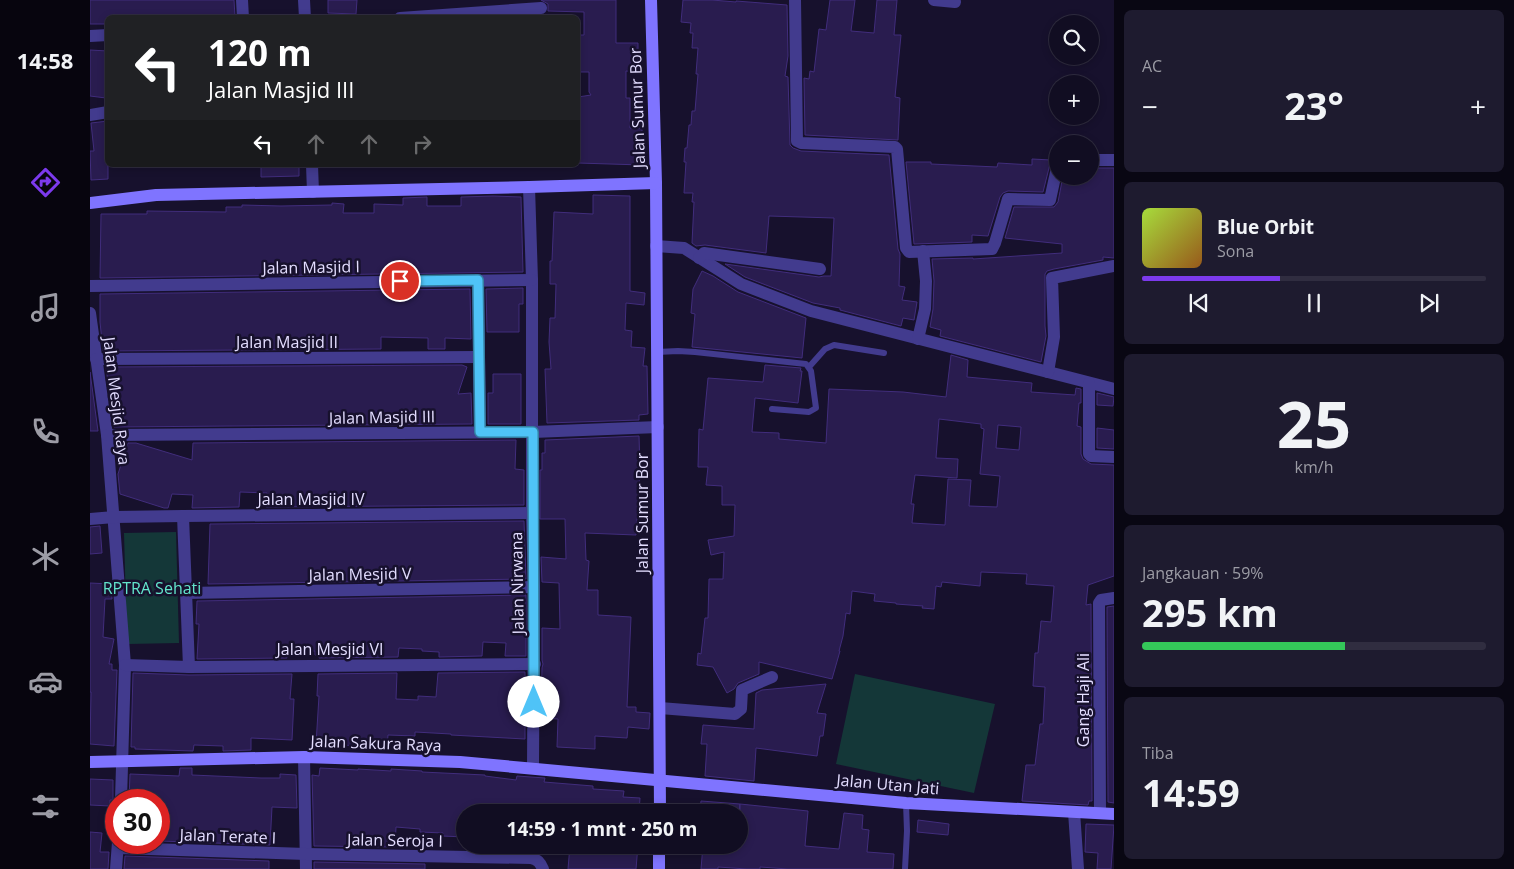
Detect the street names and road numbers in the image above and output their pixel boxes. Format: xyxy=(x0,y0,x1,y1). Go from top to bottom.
street label: Jalan Sumur Bor xyxy=(624,47,650,171)
street label: Jalan Masjid I xyxy=(260,255,360,279)
street label: Jalan Masjid II xyxy=(234,331,338,353)
street label: Jalan Mesjid Raya xyxy=(98,334,136,466)
street label: Jalan Masjid III xyxy=(327,405,435,429)
street label: Jalan Sumur Bor xyxy=(631,452,653,575)
street label: Jalan Masjid IV xyxy=(255,488,365,510)
street label: Jalan Nirwana xyxy=(505,531,529,637)
street label: Jalan Mesjid V xyxy=(306,562,412,586)
street label: Jalan Mesjid VI xyxy=(274,638,384,660)
street label: Gang Haji Ali xyxy=(1072,653,1094,747)
street label: Jalan Sakura Raya xyxy=(308,730,442,756)
street label: Jalan Utan Jati xyxy=(834,768,940,799)
street label: Jalan Terate I xyxy=(177,823,277,849)
street label: Jalan Seroja I xyxy=(345,828,443,852)

